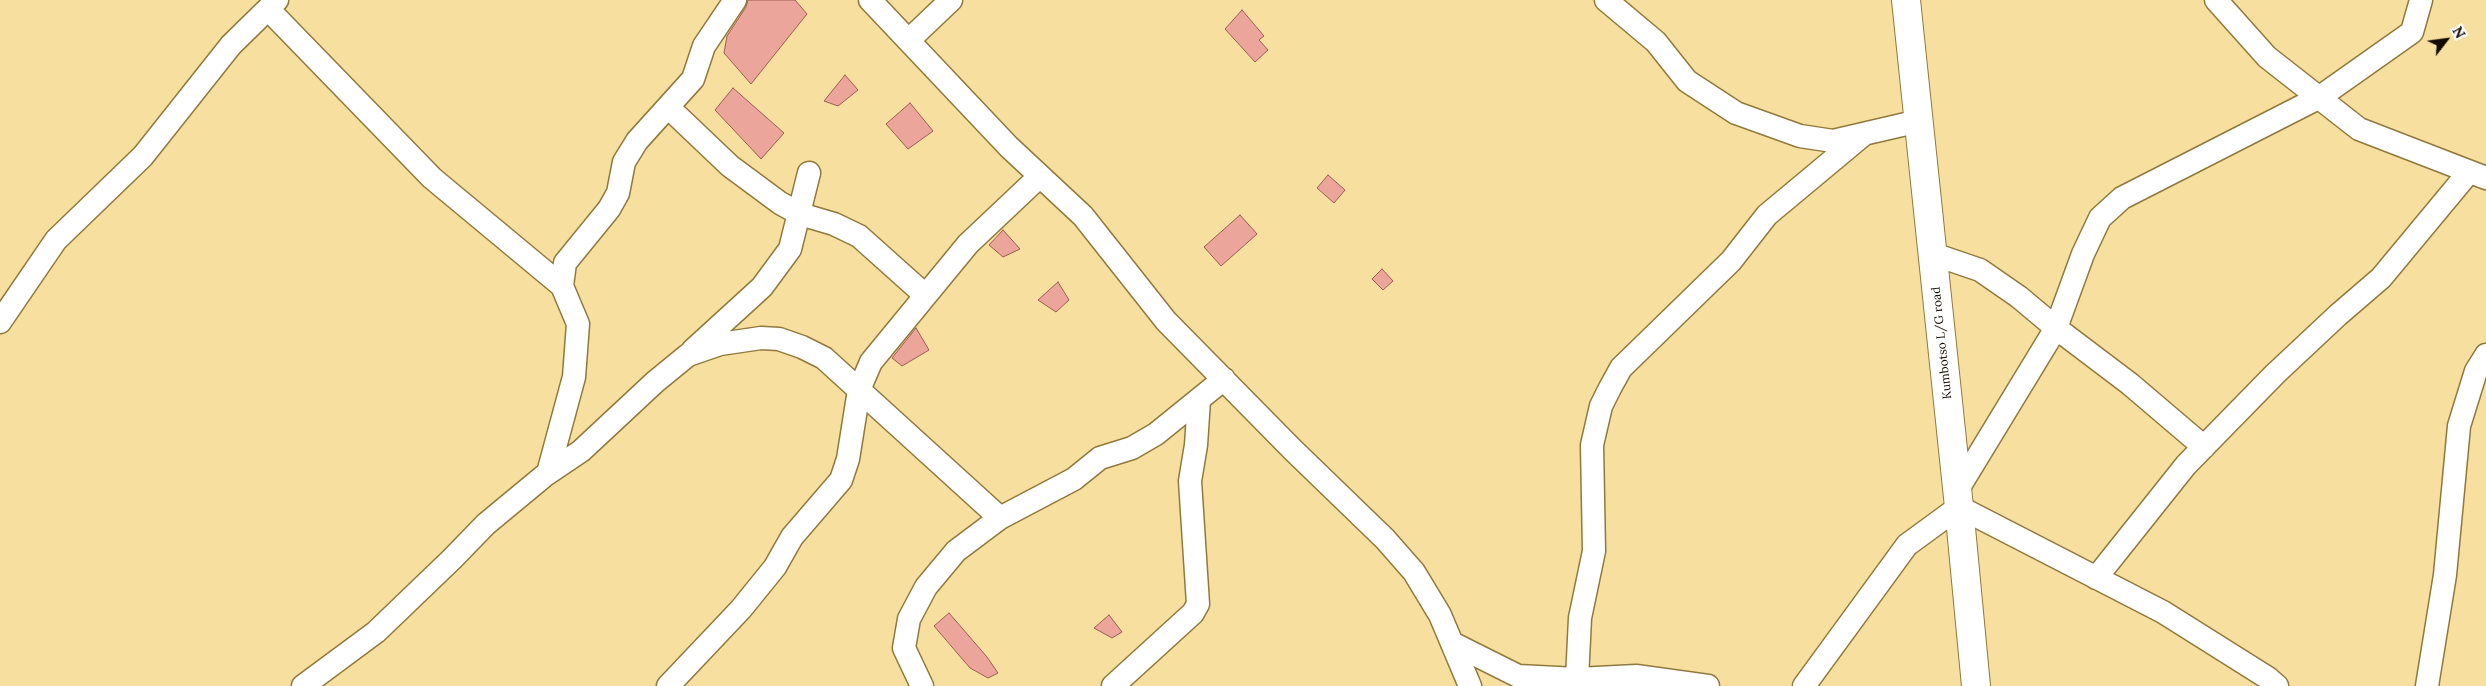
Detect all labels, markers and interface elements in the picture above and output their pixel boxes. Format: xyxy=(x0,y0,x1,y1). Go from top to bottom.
north arrow xyxy=(2421,15,2471,65)
text: N xyxy=(2448,23,2469,42)
street label: Kumbotso L/G road xyxy=(1929,286,1955,400)

